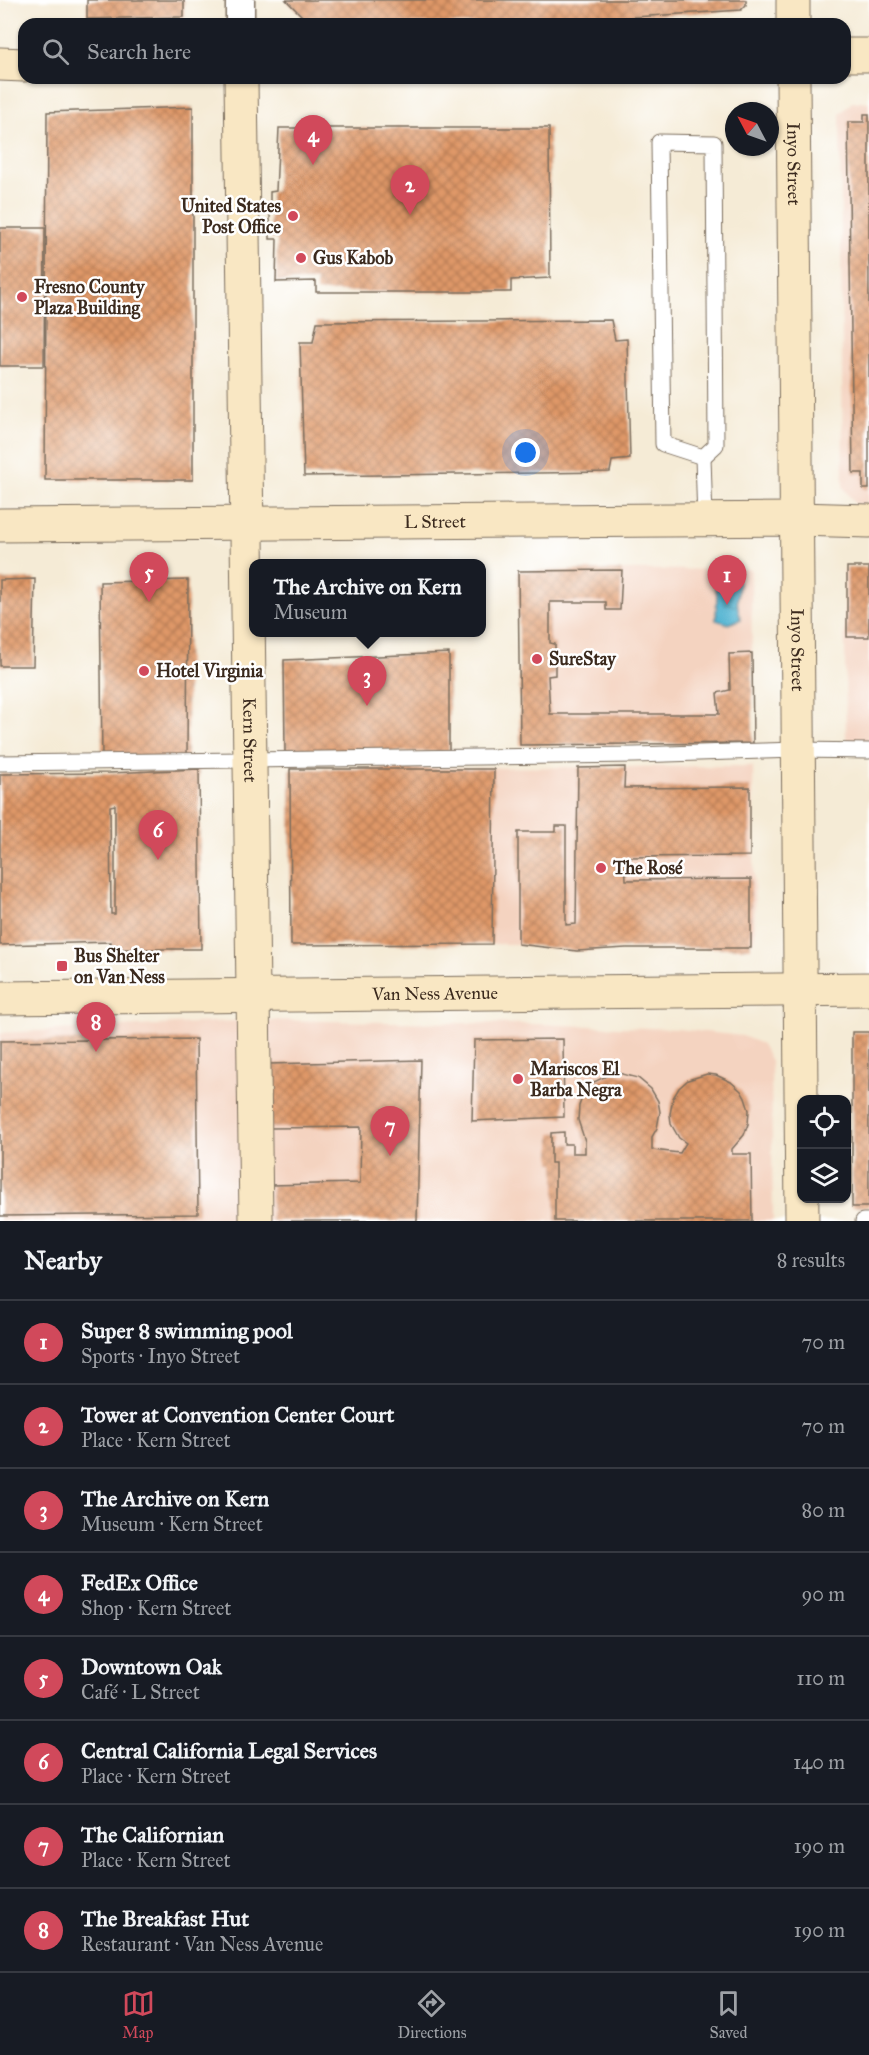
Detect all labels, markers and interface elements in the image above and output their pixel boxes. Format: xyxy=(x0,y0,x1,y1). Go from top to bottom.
search box xyxy=(18,18,851,84)
icon: search xyxy=(39,35,72,68)
text: Search here xyxy=(87,38,191,65)
north arrow xyxy=(725,102,779,156)
pin: 4 xyxy=(294,116,332,165)
street label: Inyo Street xyxy=(782,122,805,206)
pin: 2 xyxy=(390,166,430,215)
place label: United States Post Office xyxy=(181,195,281,238)
marker: United States Post Office xyxy=(286,209,300,223)
place label: Gus Kabob xyxy=(313,247,394,269)
marker: Gus Kabob xyxy=(294,251,308,265)
place label: Fresno County Plaza Building xyxy=(34,276,146,320)
marker: Fresno County Plaza Building xyxy=(15,290,29,304)
your location xyxy=(511,438,540,467)
street label: L Street xyxy=(404,510,467,533)
pin: 5 xyxy=(130,552,168,602)
pin: 1 xyxy=(708,556,746,605)
popup xyxy=(249,559,486,637)
text: The Archive on Kern xyxy=(273,573,462,600)
text: Museum xyxy=(273,600,348,624)
street label: Inyo Street xyxy=(786,608,809,692)
place label: SureStay xyxy=(549,648,617,671)
marker: SureStay xyxy=(530,652,544,666)
pin: 3 xyxy=(348,656,386,706)
place label: Hotel Virginia xyxy=(156,660,263,683)
marker: Hotel Virginia xyxy=(137,664,151,678)
street label: Kern Street xyxy=(238,697,261,783)
pin: 6 xyxy=(138,810,178,860)
place label: The Rosé xyxy=(612,857,683,879)
marker: The Rosé xyxy=(594,861,608,875)
place label: Bus Shelter on Van Ness xyxy=(74,945,165,988)
marker: Bus Shelter on Van Ness xyxy=(55,959,69,973)
street label: Van Ness Avenue xyxy=(371,982,498,1005)
pin: 8 xyxy=(76,1002,116,1052)
place label: Mariscos El Barba Negra xyxy=(530,1058,622,1102)
marker: Mariscos El Barba Negra xyxy=(511,1072,525,1086)
map controls xyxy=(797,1095,851,1203)
button: locate xyxy=(797,1095,851,1149)
pin: 7 xyxy=(370,1106,410,1156)
button: layers xyxy=(797,1149,851,1203)
text: Nearby xyxy=(24,1244,102,1276)
text: 8 results xyxy=(777,1248,845,1272)
text: Super 8 swimming pool xyxy=(81,1317,293,1344)
text: 1 xyxy=(40,1330,47,1354)
text: 70 m xyxy=(802,1330,845,1354)
text: Sports · Inyo Street xyxy=(81,1344,240,1368)
text: Tower at Convention Center Court xyxy=(81,1401,394,1428)
text: 2 xyxy=(39,1414,48,1438)
text: 70 m xyxy=(802,1414,845,1438)
text: Place · Kern Street xyxy=(81,1428,231,1452)
text: The Archive on Kern xyxy=(81,1485,269,1512)
text: 3 xyxy=(40,1498,48,1522)
text: 80 m xyxy=(802,1498,845,1522)
text: Museum · Kern Street xyxy=(81,1512,263,1536)
text: FedEx Office xyxy=(81,1569,198,1596)
text: 4 xyxy=(38,1582,49,1606)
text: 90 m xyxy=(802,1582,845,1606)
text: Shop · Kern Street xyxy=(81,1596,231,1620)
text: Downtown Oak xyxy=(81,1653,222,1680)
text: 5 xyxy=(39,1666,48,1690)
text: 110 m xyxy=(797,1666,845,1690)
text: Café · L Street xyxy=(81,1680,200,1704)
text: Central California Legal Services xyxy=(81,1737,377,1764)
text: 6 xyxy=(38,1750,49,1774)
text: 140 m xyxy=(793,1750,845,1774)
text: Place · Kern Street xyxy=(81,1764,231,1788)
text: The Californian xyxy=(81,1821,224,1848)
text: 7 xyxy=(38,1834,49,1858)
text: 190 m xyxy=(794,1834,845,1858)
text: Place · Kern Street xyxy=(81,1848,231,1872)
text: The Breakfast Hut xyxy=(81,1905,249,1932)
text: 8 xyxy=(38,1918,49,1942)
text: 190 m xyxy=(794,1918,845,1942)
text: Restaurant · Van Ness Avenue xyxy=(81,1932,323,1956)
tab: Map xyxy=(122,1987,155,2042)
tab: Directions xyxy=(398,1987,466,2042)
tab: Saved xyxy=(709,1987,747,2042)

